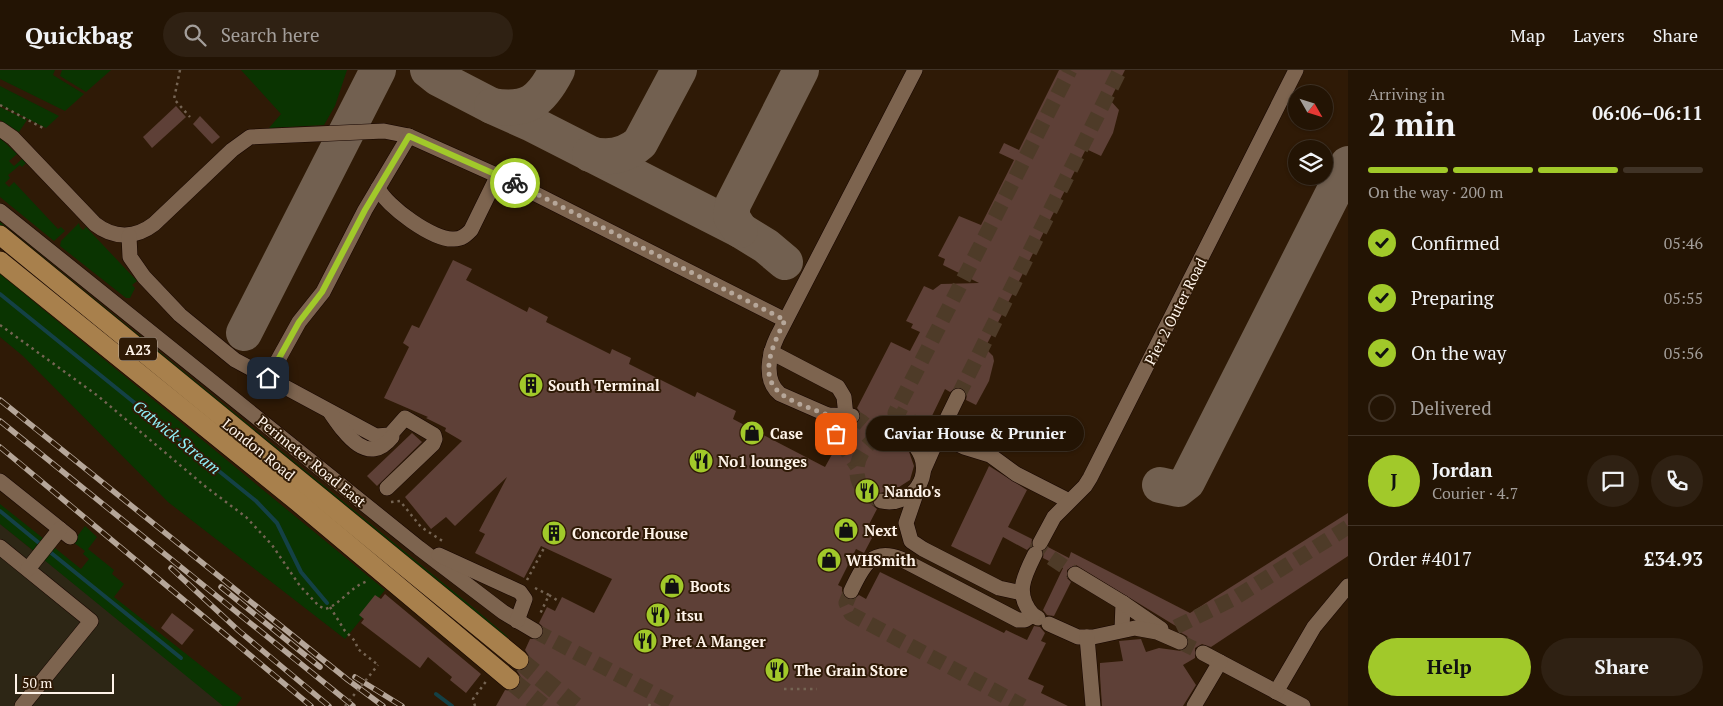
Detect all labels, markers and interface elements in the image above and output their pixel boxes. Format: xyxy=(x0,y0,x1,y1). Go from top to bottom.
search box xyxy=(163,12,513,57)
text: Quickbag xyxy=(25,19,133,51)
icon: search xyxy=(181,21,209,49)
text: Search here xyxy=(221,22,319,47)
text: Map xyxy=(1510,23,1545,47)
text: Layers xyxy=(1573,23,1625,47)
text: Share xyxy=(1653,23,1698,47)
text: Arriving in xyxy=(1368,83,1445,105)
north arrow xyxy=(1288,85,1332,130)
map controls xyxy=(1288,85,1333,185)
text: 06:06–06:11 xyxy=(1592,100,1703,125)
text: 2 min xyxy=(1368,103,1456,145)
button: layers xyxy=(1288,140,1333,185)
courier xyxy=(490,158,540,208)
icon: bike xyxy=(501,169,529,197)
text: On the way · 200 m xyxy=(1368,181,1503,203)
icon: check xyxy=(1368,229,1396,257)
text: Confirmed xyxy=(1411,230,1500,255)
text: 05:46 xyxy=(1664,232,1703,254)
street label: Pier 2 Outer Road xyxy=(1139,254,1211,368)
icon: check xyxy=(1368,284,1396,312)
text: Preparing xyxy=(1411,285,1494,310)
text: 05:55 xyxy=(1664,287,1703,309)
road number: A23 xyxy=(119,338,157,360)
icon: check xyxy=(1368,339,1396,367)
text: On the way xyxy=(1411,340,1506,365)
text: 05:56 xyxy=(1664,342,1703,364)
pin xyxy=(247,357,289,399)
icon: home xyxy=(254,364,282,392)
building icon: South Terminal xyxy=(518,372,544,398)
place label: South Terminal xyxy=(548,375,660,395)
water label: Gatwick Stream xyxy=(128,395,226,479)
text: Delivered xyxy=(1411,395,1492,420)
street label: Perimeter Road East xyxy=(253,411,371,511)
pin xyxy=(815,413,857,455)
street label: London Road xyxy=(218,414,300,484)
callout: Caviar House & Prunier xyxy=(866,416,1084,452)
shop icon: Case xyxy=(739,420,765,446)
icon: bag xyxy=(822,420,850,448)
text: Caviar House & Prunier xyxy=(884,422,1066,444)
place label: Case xyxy=(770,423,803,443)
restaurant icon: No1 lounges xyxy=(688,448,714,474)
place label: No1 lounges xyxy=(718,451,807,471)
button: chat xyxy=(1587,455,1639,507)
button: phone xyxy=(1651,455,1703,507)
text: Jordan xyxy=(1432,457,1493,482)
text: J xyxy=(1391,468,1397,493)
restaurant icon: Nando's xyxy=(854,478,880,504)
place label: Nando's xyxy=(884,481,941,501)
text: Courier · 4.7 xyxy=(1432,482,1518,504)
shop icon: Next xyxy=(833,517,859,543)
building icon: Concorde House xyxy=(541,520,567,546)
place label: Next xyxy=(864,520,898,540)
place label: Concorde House xyxy=(572,523,688,543)
text: Order #4017 xyxy=(1368,546,1472,571)
text: £34.93 xyxy=(1644,546,1703,571)
shop icon: WHSmith xyxy=(816,547,842,573)
place label: WHSmith xyxy=(846,550,916,570)
shop icon: Boots xyxy=(659,573,685,599)
place label: Boots xyxy=(690,576,730,596)
restaurant icon: itsu xyxy=(645,602,671,628)
place label: itsu xyxy=(676,605,704,625)
restaurant icon: Pret A Manger xyxy=(632,628,658,654)
place label: Pret A Manger xyxy=(662,631,766,651)
button: Help xyxy=(1368,638,1531,696)
button: Share xyxy=(1541,638,1703,696)
restaurant icon: The Grain Store xyxy=(764,657,790,683)
place label: The Grain Store xyxy=(794,660,908,680)
scale bar xyxy=(15,671,114,694)
text: 50 m xyxy=(22,673,52,692)

